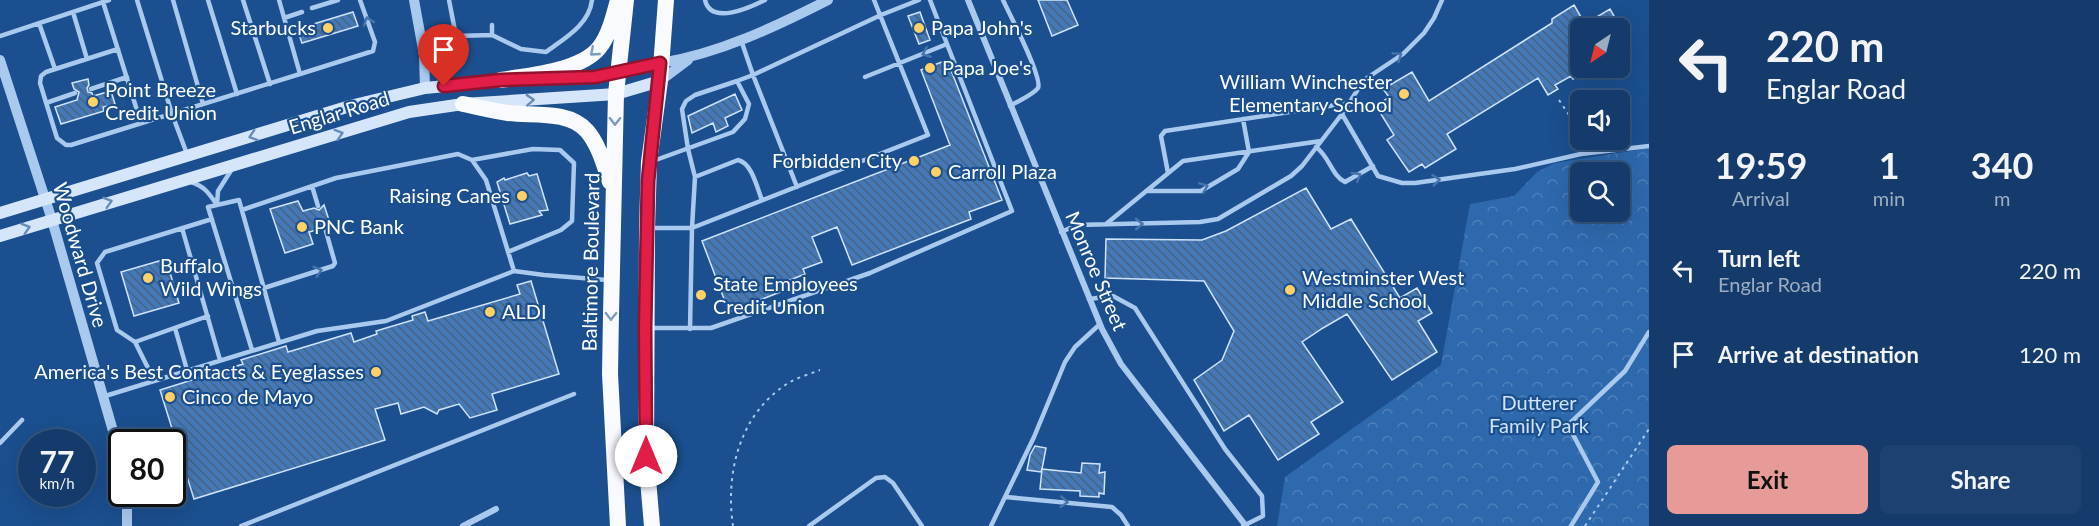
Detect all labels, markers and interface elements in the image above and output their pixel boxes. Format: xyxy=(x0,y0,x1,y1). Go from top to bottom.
place label: Starbucks xyxy=(230,15,316,39)
place label: Papa John's xyxy=(931,15,1032,39)
one-way arrow xyxy=(362,16,375,27)
north arrow xyxy=(1570,18,1630,78)
map controls xyxy=(1570,18,1630,222)
marker: Starbucks xyxy=(321,21,335,35)
marker: Papa John's xyxy=(912,21,926,35)
text: 220 m xyxy=(1766,21,1884,71)
pin xyxy=(418,24,469,86)
icon: left xyxy=(1667,24,1745,102)
icon: arrive xyxy=(427,33,460,66)
one-way arrow xyxy=(589,44,600,55)
one-way arrow xyxy=(922,46,933,58)
one-way arrow xyxy=(1391,52,1402,63)
place label: Papa Joe's xyxy=(942,55,1032,79)
marker: Papa Joe's xyxy=(923,61,937,75)
place label: William Winchester Elementary School xyxy=(1220,69,1393,116)
text: Englar Road xyxy=(1766,72,1906,105)
place label: Point Breeze Credit Union xyxy=(105,77,217,124)
street label: Englar Road xyxy=(286,85,392,139)
marker: William Winchester Elementary School xyxy=(1397,87,1411,101)
button: sound xyxy=(1570,90,1630,150)
one-way arrow xyxy=(525,94,534,107)
marker: Point Breeze Credit Union xyxy=(86,95,100,109)
one-way arrow xyxy=(609,116,621,125)
one-way arrow xyxy=(248,128,259,141)
one-way arrow xyxy=(333,129,344,141)
text: 19:59 xyxy=(1715,143,1807,187)
text: 1 xyxy=(1879,143,1900,187)
text: 340 xyxy=(1971,143,2033,187)
place label: Forbidden City xyxy=(772,148,903,172)
marker: Forbidden City xyxy=(907,154,921,168)
place label: Carroll Plaza xyxy=(948,159,1057,183)
button: search xyxy=(1570,162,1630,222)
marker: Carroll Plaza xyxy=(929,165,943,179)
one-way arrow xyxy=(1351,171,1361,183)
street label: Baltimore Boulevard xyxy=(576,173,604,351)
one-way arrow xyxy=(1431,175,1440,187)
street label: Woodward Drive xyxy=(49,179,113,330)
one-way arrow xyxy=(1198,182,1208,195)
place label: Raising Canes xyxy=(389,183,510,207)
text: Arrival xyxy=(1732,186,1790,210)
text: min xyxy=(1873,186,1905,210)
text: m xyxy=(1994,186,2010,210)
marker: Raising Canes xyxy=(515,189,529,203)
one-way arrow xyxy=(102,197,113,210)
street label: Monroe Street xyxy=(1061,207,1133,334)
place label: PNC Bank xyxy=(314,214,405,238)
one-way arrow xyxy=(1134,217,1143,230)
marker: PNC Bank xyxy=(295,220,309,234)
one-way arrow xyxy=(20,223,31,235)
text: Turn left xyxy=(1718,245,1800,272)
place label: Buffalo Wild Wings xyxy=(160,253,262,300)
icon: left xyxy=(1667,254,1700,287)
text: 220 m xyxy=(2019,257,2081,284)
place label: Westminster West Middle School xyxy=(1302,265,1464,312)
one-way arrow xyxy=(312,266,323,278)
marker: Buffalo Wild Wings xyxy=(141,271,155,285)
place label: State Employees Credit Union xyxy=(713,271,858,318)
text: Englar Road xyxy=(1718,272,1822,296)
marker: Westminster West Middle School xyxy=(1283,283,1297,297)
marker: State Employees Credit Union xyxy=(694,288,708,302)
place label: ALDI xyxy=(502,299,547,323)
marker: ALDI xyxy=(483,305,497,319)
one-way arrow xyxy=(605,311,617,320)
icon: arrive xyxy=(1667,338,1700,371)
text: Arrive at destination xyxy=(1718,341,1919,368)
text: 120 m xyxy=(2019,341,2081,368)
place label: America's Best Contacts & Eyeglasses xyxy=(34,359,364,383)
marker: America's Best Contacts & Eyeglasses xyxy=(369,365,383,379)
place label: Cinco de Mayo xyxy=(182,384,313,408)
marker: Cinco de Mayo xyxy=(163,390,177,404)
park label: Dutterer Family Park xyxy=(1489,390,1590,437)
position arrow xyxy=(614,424,678,488)
speed limit sign: 80 xyxy=(108,429,186,507)
text: 77 xyxy=(40,443,74,479)
button: Exit xyxy=(1667,445,1868,514)
button: Share xyxy=(1880,445,2081,514)
text: km/h xyxy=(39,474,75,492)
one-way arrow xyxy=(1060,495,1069,508)

